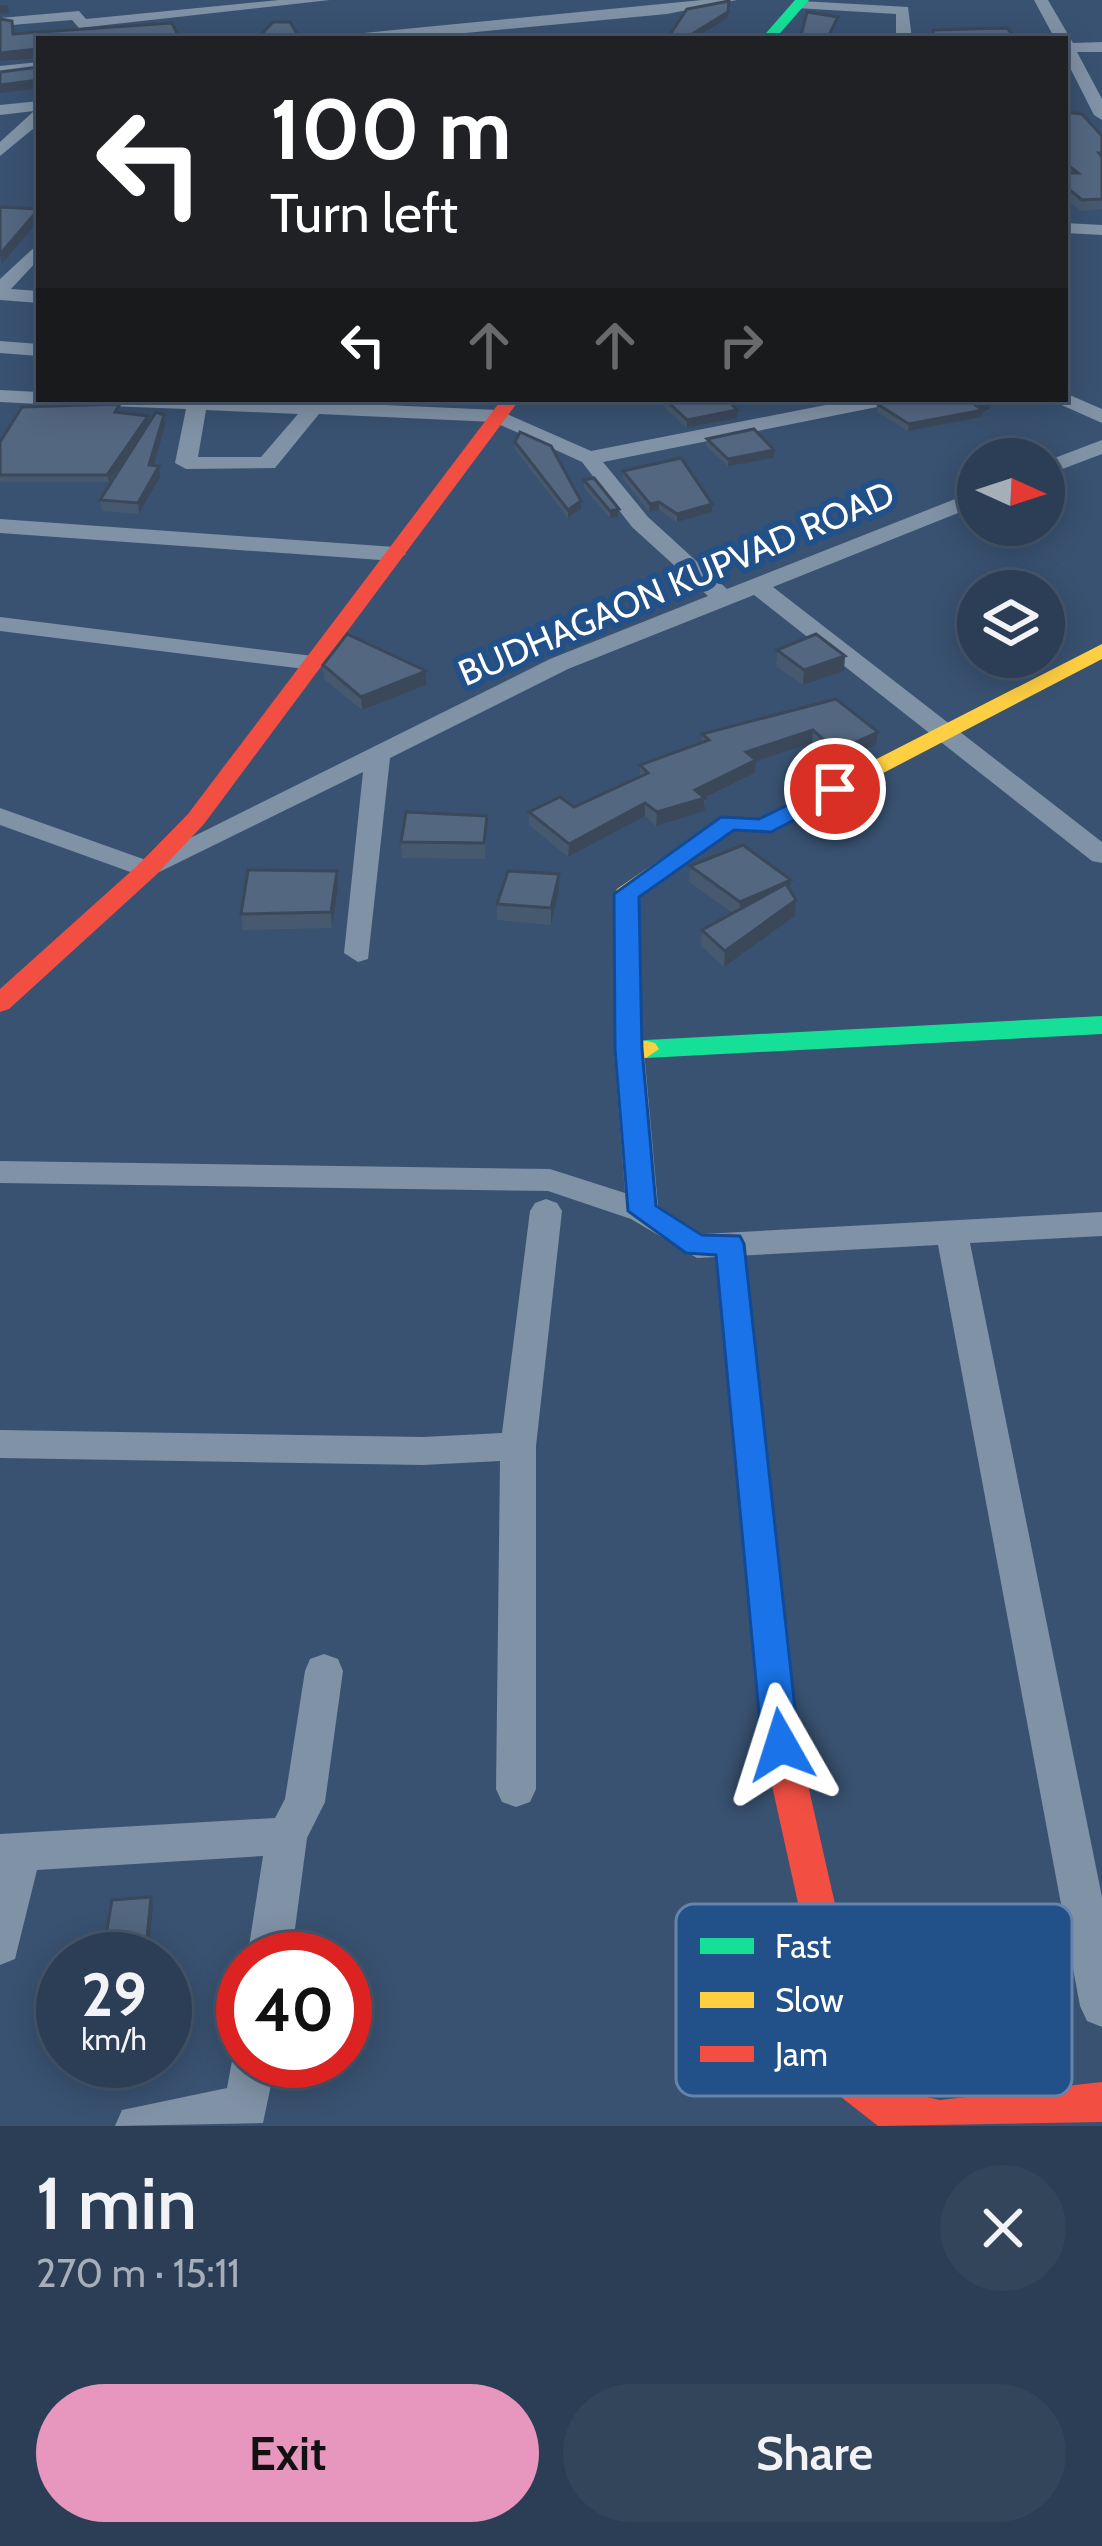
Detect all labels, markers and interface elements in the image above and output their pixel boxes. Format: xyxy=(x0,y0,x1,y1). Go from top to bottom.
text: 100 m xyxy=(270,78,512,180)
icon: left xyxy=(72,84,228,240)
text: Turn left xyxy=(270,180,458,246)
icon: left xyxy=(330,312,396,378)
icon: ahead xyxy=(456,312,522,378)
icon: ahead xyxy=(582,312,648,378)
icon: right xyxy=(708,312,774,378)
north arrow xyxy=(957,438,1065,546)
map controls xyxy=(957,438,1065,678)
street label: BUDHAGAON KUPVAD ROAD xyxy=(451,471,901,695)
button: layers xyxy=(957,570,1065,678)
pin xyxy=(784,738,886,840)
icon: arrive xyxy=(802,756,868,822)
position arrow xyxy=(718,1682,844,1808)
legend xyxy=(676,1904,1072,2096)
text: Fast xyxy=(775,1926,831,1966)
speed limit sign: 40 xyxy=(216,1932,372,2088)
text: 29 xyxy=(81,1958,147,2031)
text: Slow xyxy=(775,1980,844,2020)
text: km/h xyxy=(81,2021,147,2058)
text: Jam xyxy=(774,2034,828,2074)
text: 1 min xyxy=(36,2160,197,2247)
button: close xyxy=(940,2165,1066,2291)
text: 270 m · 15:11 xyxy=(36,2249,240,2297)
button: Exit xyxy=(36,2384,539,2522)
button: Share xyxy=(563,2384,1066,2522)

